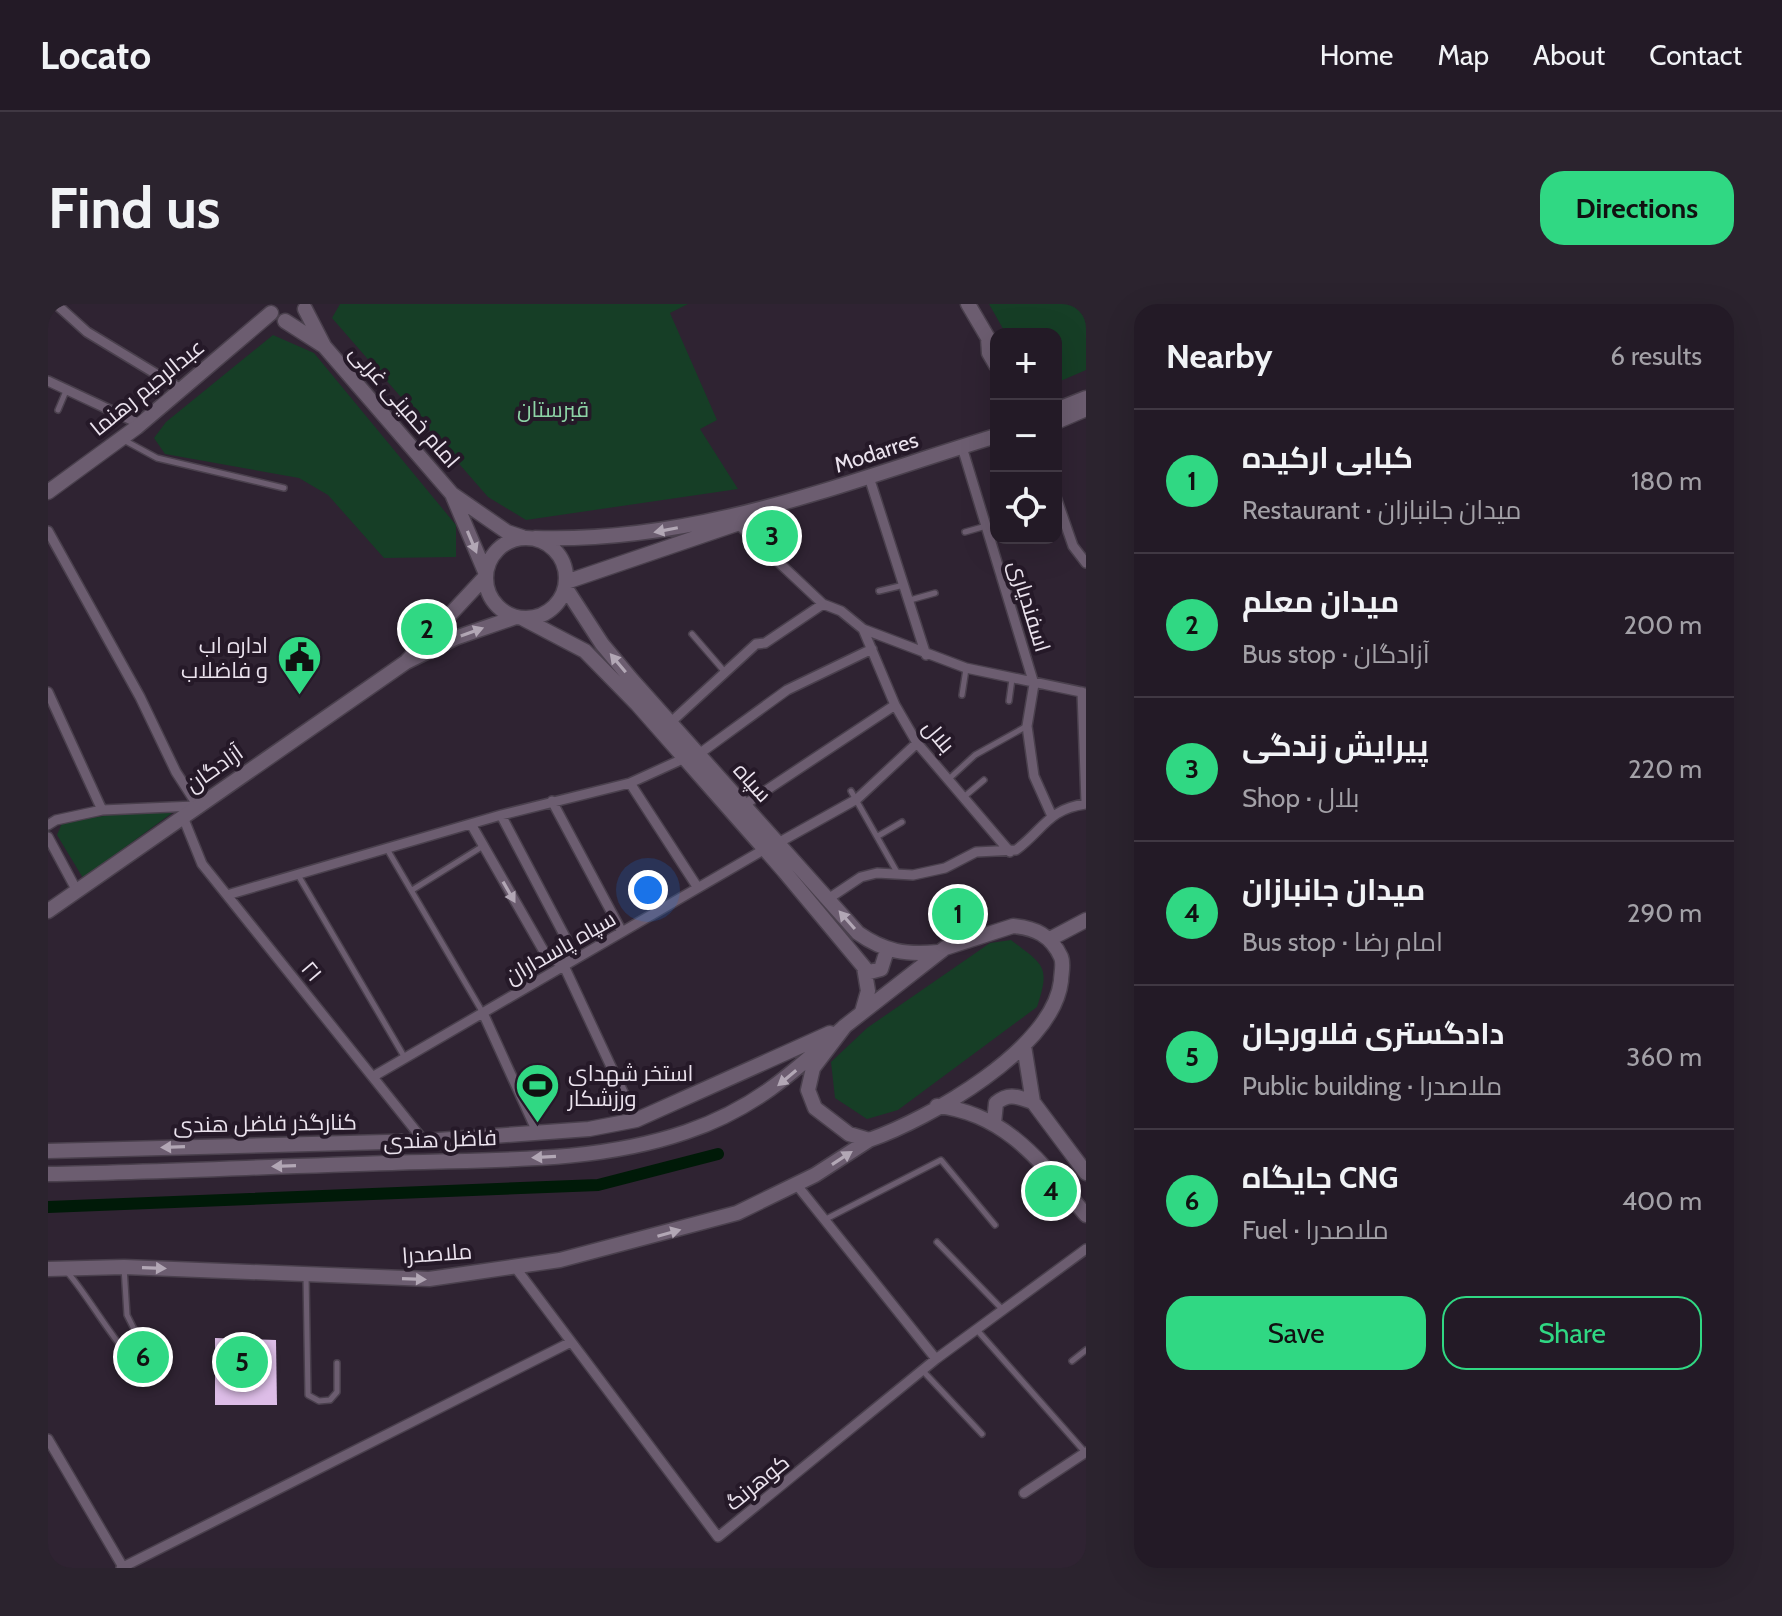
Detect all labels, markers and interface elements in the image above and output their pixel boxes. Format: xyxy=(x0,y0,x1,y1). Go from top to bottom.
text: Locato xyxy=(40,32,151,79)
text: Home xyxy=(1320,38,1393,72)
text: Map xyxy=(1437,38,1489,72)
text: About xyxy=(1533,38,1605,72)
text: Contact xyxy=(1649,38,1742,72)
button: Directions xyxy=(1540,171,1734,245)
text: Find us xyxy=(48,174,221,242)
map controls xyxy=(990,328,1062,544)
button: + xyxy=(990,328,1062,400)
street label: عبدالرحیم رهنما xyxy=(85,333,211,443)
text: Nearby xyxy=(1166,335,1273,377)
street label: امام خمینی غربی xyxy=(342,339,466,475)
text: 6 results xyxy=(1610,340,1702,372)
park label: قبرستان xyxy=(517,396,589,423)
button: − xyxy=(990,400,1062,472)
street label: Modarres xyxy=(831,426,921,479)
text: کبابی ارکیده xyxy=(1242,439,1413,476)
text: 1 xyxy=(1187,465,1197,497)
text: 180 m xyxy=(1631,465,1702,497)
button: locate xyxy=(990,472,1062,544)
text: Restaurant · میدان جانبازان xyxy=(1242,494,1522,526)
pin: 3 xyxy=(746,506,798,566)
one-way arrow xyxy=(653,525,678,537)
one-way arrow xyxy=(466,530,479,554)
street label: اسفندیاری xyxy=(1003,557,1056,655)
text: میدان معلم xyxy=(1242,583,1399,620)
pin: 2 xyxy=(401,599,453,659)
text: 2 xyxy=(1185,609,1199,641)
text: 200 m xyxy=(1623,609,1702,641)
one-way arrow xyxy=(460,625,484,638)
place label: اداره اب و فاضلاب xyxy=(181,632,268,684)
public building icon: اداره اب و فاضلاب xyxy=(275,634,323,697)
text: Bus stop · آزادگان xyxy=(1242,638,1430,670)
one-way arrow xyxy=(610,653,627,673)
street label: بلال xyxy=(917,714,960,759)
text: پیرایش زندگی xyxy=(1242,727,1429,764)
street label: آزادگان xyxy=(180,739,248,798)
text: 3 xyxy=(1185,753,1199,785)
text: 220 m xyxy=(1628,753,1702,785)
street label: سپاه xyxy=(728,757,777,808)
text: Shop · بلال xyxy=(1242,782,1360,814)
your location xyxy=(628,870,668,910)
text: میدان جانبازان xyxy=(1242,871,1425,908)
one-way arrow xyxy=(502,881,516,903)
pin: 1 xyxy=(932,884,984,944)
text: 4 xyxy=(1184,897,1200,929)
text: 290 m xyxy=(1627,897,1702,929)
street label: سپاه پاسداران xyxy=(500,905,621,991)
one-way arrow xyxy=(838,911,856,930)
text: Bus stop · امام رضا xyxy=(1242,926,1443,958)
street label: ۲۱ xyxy=(295,956,328,987)
text: دادگستری فلاورجان xyxy=(1242,1015,1505,1052)
text: 5 xyxy=(1185,1041,1199,1073)
text: 360 m xyxy=(1626,1041,1702,1073)
place label: استخر شهدای ورزشکار xyxy=(566,1060,694,1112)
sports icon: استخر شهدای ورزشکار xyxy=(513,1062,561,1125)
one-way arrow xyxy=(778,1069,798,1086)
text: Public building · ملاصدرا xyxy=(1242,1070,1502,1102)
street label: کنارگذر فاضل هندی xyxy=(173,1108,357,1139)
street label: فاضل هندی xyxy=(383,1124,497,1155)
one-way arrow xyxy=(160,1140,185,1153)
one-way arrow xyxy=(531,1150,556,1163)
one-way arrow xyxy=(831,1151,853,1165)
one-way arrow xyxy=(271,1159,296,1172)
text: جایگاه CNG xyxy=(1242,1159,1398,1196)
pin: 4 xyxy=(1025,1161,1077,1221)
text: 6 xyxy=(1185,1185,1199,1217)
text: 400 m xyxy=(1622,1185,1702,1217)
text: Fuel · ملاصدرا xyxy=(1242,1214,1389,1246)
one-way arrow xyxy=(656,1226,681,1238)
street label: ملاصدرا xyxy=(401,1238,473,1269)
one-way arrow xyxy=(142,1261,167,1274)
one-way arrow xyxy=(402,1272,427,1285)
button: Save xyxy=(1166,1296,1426,1370)
button: Share xyxy=(1442,1296,1702,1370)
pin: 6 xyxy=(117,1327,169,1387)
pin: 5 xyxy=(216,1332,268,1392)
street label: کوهرنگ xyxy=(720,1448,795,1516)

